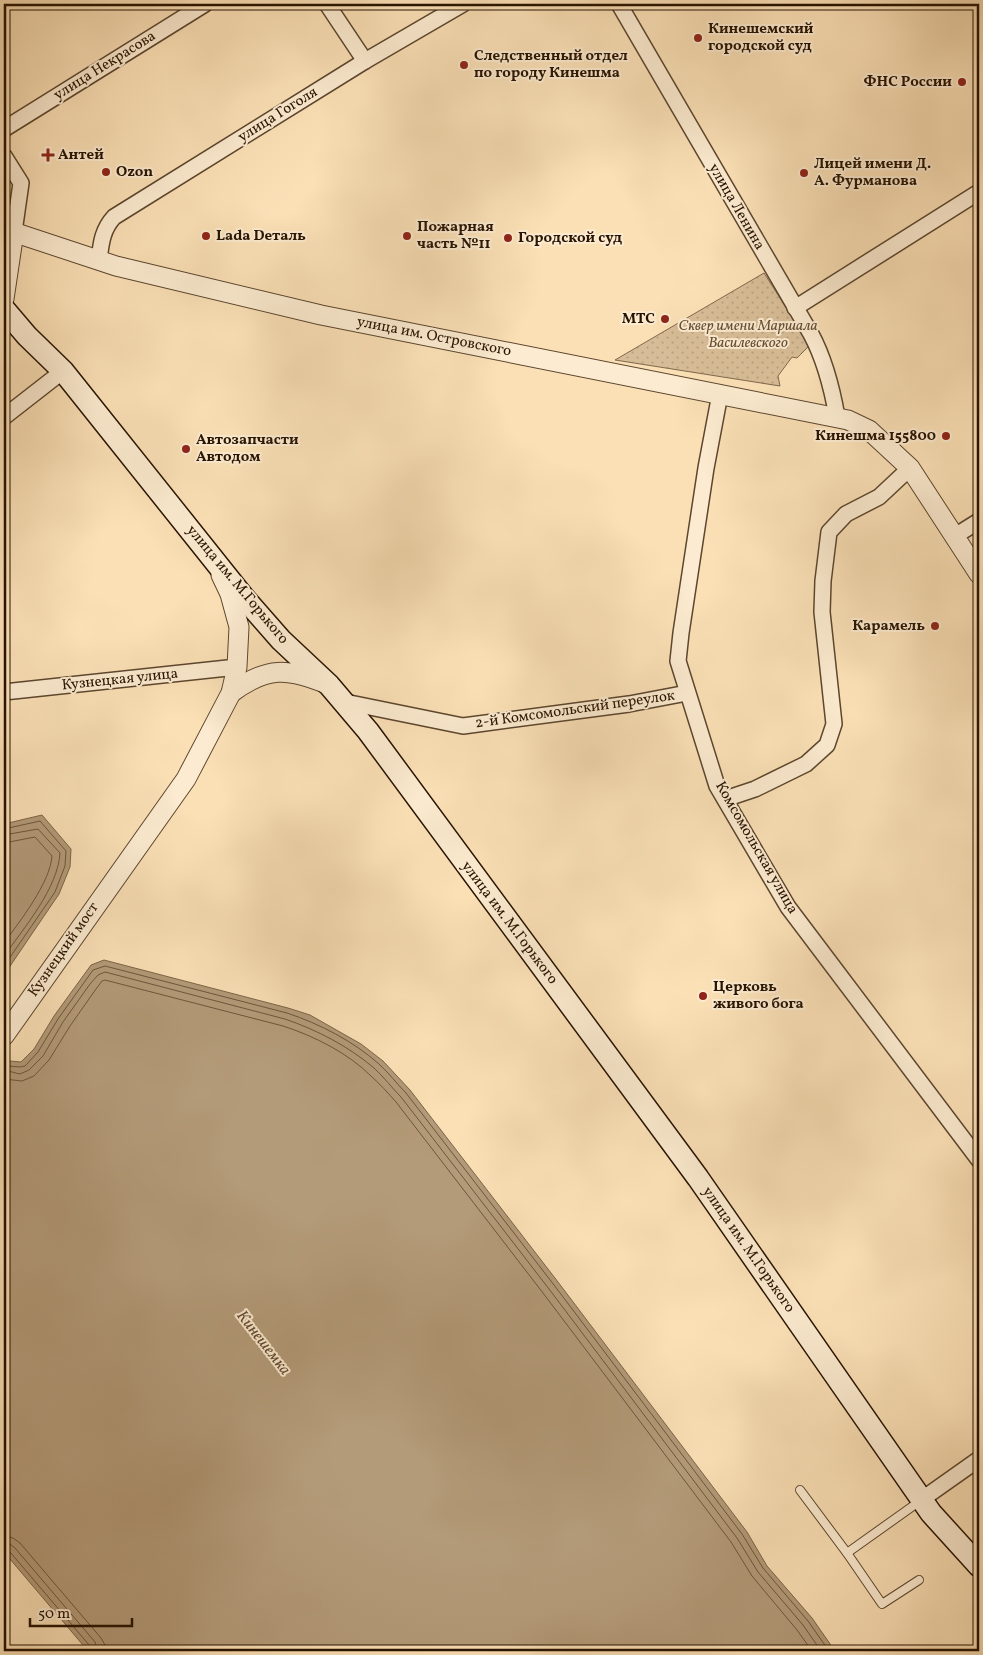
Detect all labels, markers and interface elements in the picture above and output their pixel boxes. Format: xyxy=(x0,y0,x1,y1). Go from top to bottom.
place label: Кинешемский городской суд xyxy=(708,19,814,57)
street label: улица Некрасова xyxy=(50,26,160,106)
marker: Кинешемский городской суд xyxy=(692,32,704,44)
place label: Следственный отдел по городу Кинешма xyxy=(474,46,628,84)
marker: Следственный отдел по городу Кинешма xyxy=(458,59,470,71)
place label: ФНС России xyxy=(864,72,952,93)
marker: ФНС России xyxy=(956,76,968,88)
street label: улица Гоголя xyxy=(234,82,322,148)
place label: Антей xyxy=(58,145,104,166)
marker: Антей xyxy=(42,149,54,161)
place label: Лицей имени Д. А. Фурманова xyxy=(814,154,931,192)
street label: улица Ленина xyxy=(703,160,769,254)
place label: Ozon xyxy=(116,162,153,183)
marker: Ozon xyxy=(100,166,112,178)
marker: Лицей имени Д. А. Фурманова xyxy=(798,167,810,179)
place label: Пожарная часть №11 xyxy=(417,217,494,255)
place label: Lada Dеталь xyxy=(216,226,306,247)
place label: Городской суд xyxy=(518,228,622,249)
marker: Lada Dеталь xyxy=(200,230,212,242)
marker: Пожарная часть №11 xyxy=(401,230,413,242)
marker: Городской суд xyxy=(502,232,514,244)
place label: МТС xyxy=(622,309,655,330)
street label: улица им. Островского xyxy=(355,312,513,362)
marker: МТС xyxy=(659,313,671,325)
park label: Сквер имени Маршала Василевского xyxy=(678,316,818,354)
place label: Кинешма 155800 xyxy=(815,426,936,447)
place label: Автозапчасти Автодом xyxy=(196,430,299,468)
marker: Кинешма 155800 xyxy=(940,430,952,442)
marker: Автозапчасти Автодом xyxy=(180,443,192,455)
street label: улица им. М.Горького xyxy=(181,521,293,649)
place label: Карамель xyxy=(852,616,925,637)
marker: Карамель xyxy=(929,620,941,632)
street label: Кузнецкая улица xyxy=(61,663,179,697)
street label: 2-й Комсомольский переулок xyxy=(474,686,676,734)
street label: Комсомольская улица xyxy=(709,778,803,918)
street label: улица им. М.Горького xyxy=(456,857,562,989)
street label: Кузнецкий мост xyxy=(24,898,105,1002)
place label: Церковь живого бога xyxy=(713,977,804,1015)
marker: Церковь живого бога xyxy=(697,990,709,1002)
street label: улица им. М.Горького xyxy=(697,1183,800,1317)
water label: Кинешемка xyxy=(231,1306,296,1380)
scale bar xyxy=(30,1595,132,1627)
text: 50 m xyxy=(38,1604,70,1625)

